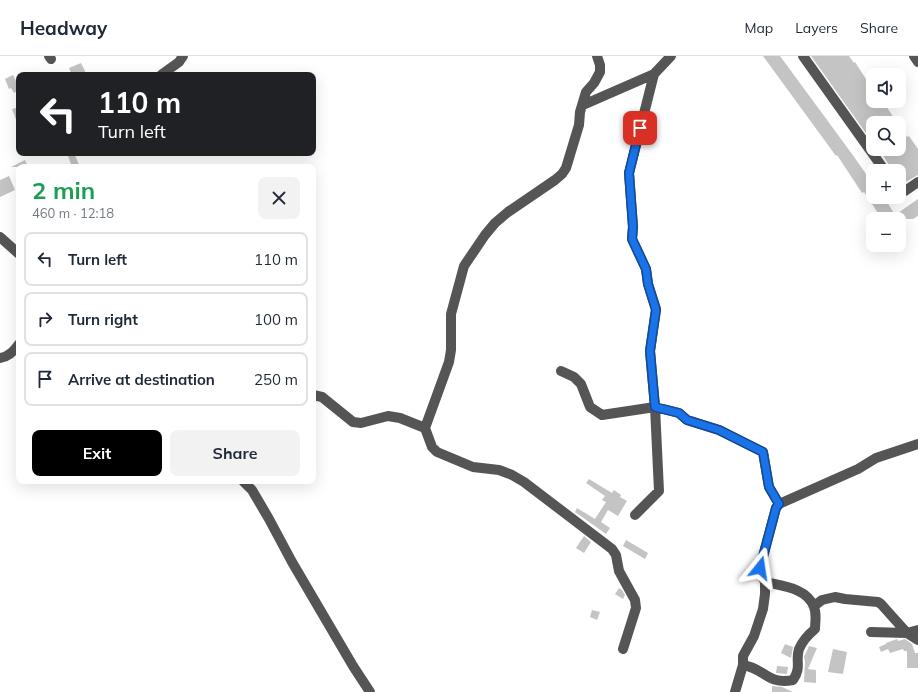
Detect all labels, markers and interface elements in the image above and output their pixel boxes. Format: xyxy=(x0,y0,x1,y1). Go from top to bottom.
text: Headway xyxy=(20,16,107,40)
text: Map xyxy=(744,19,773,37)
text: Layers xyxy=(795,19,838,37)
text: Share xyxy=(860,19,898,37)
map controls xyxy=(866,68,906,252)
button: sound xyxy=(866,68,906,108)
text: 110 m xyxy=(98,85,181,120)
icon: left xyxy=(32,88,84,140)
pin xyxy=(623,111,657,145)
button: search xyxy=(866,116,906,156)
icon: arrive xyxy=(629,117,651,139)
text: Turn left xyxy=(98,120,166,143)
button: + xyxy=(866,164,906,204)
text: 2 min xyxy=(32,175,95,205)
button: close xyxy=(258,177,300,219)
text: 460 m · 12:18 xyxy=(32,205,114,221)
button: − xyxy=(866,212,906,252)
icon: left xyxy=(34,248,56,270)
text: Turn left xyxy=(68,250,127,269)
text: 110 m xyxy=(254,250,298,269)
icon: right xyxy=(34,308,56,330)
text: Turn right xyxy=(68,310,138,329)
text: 100 m xyxy=(254,310,298,329)
icon: arrive xyxy=(34,368,56,390)
text: Arrive at destination xyxy=(68,370,215,389)
text: 250 m xyxy=(254,370,298,389)
button: Exit xyxy=(32,430,162,476)
button: Share xyxy=(170,430,300,476)
position arrow xyxy=(739,547,781,589)

